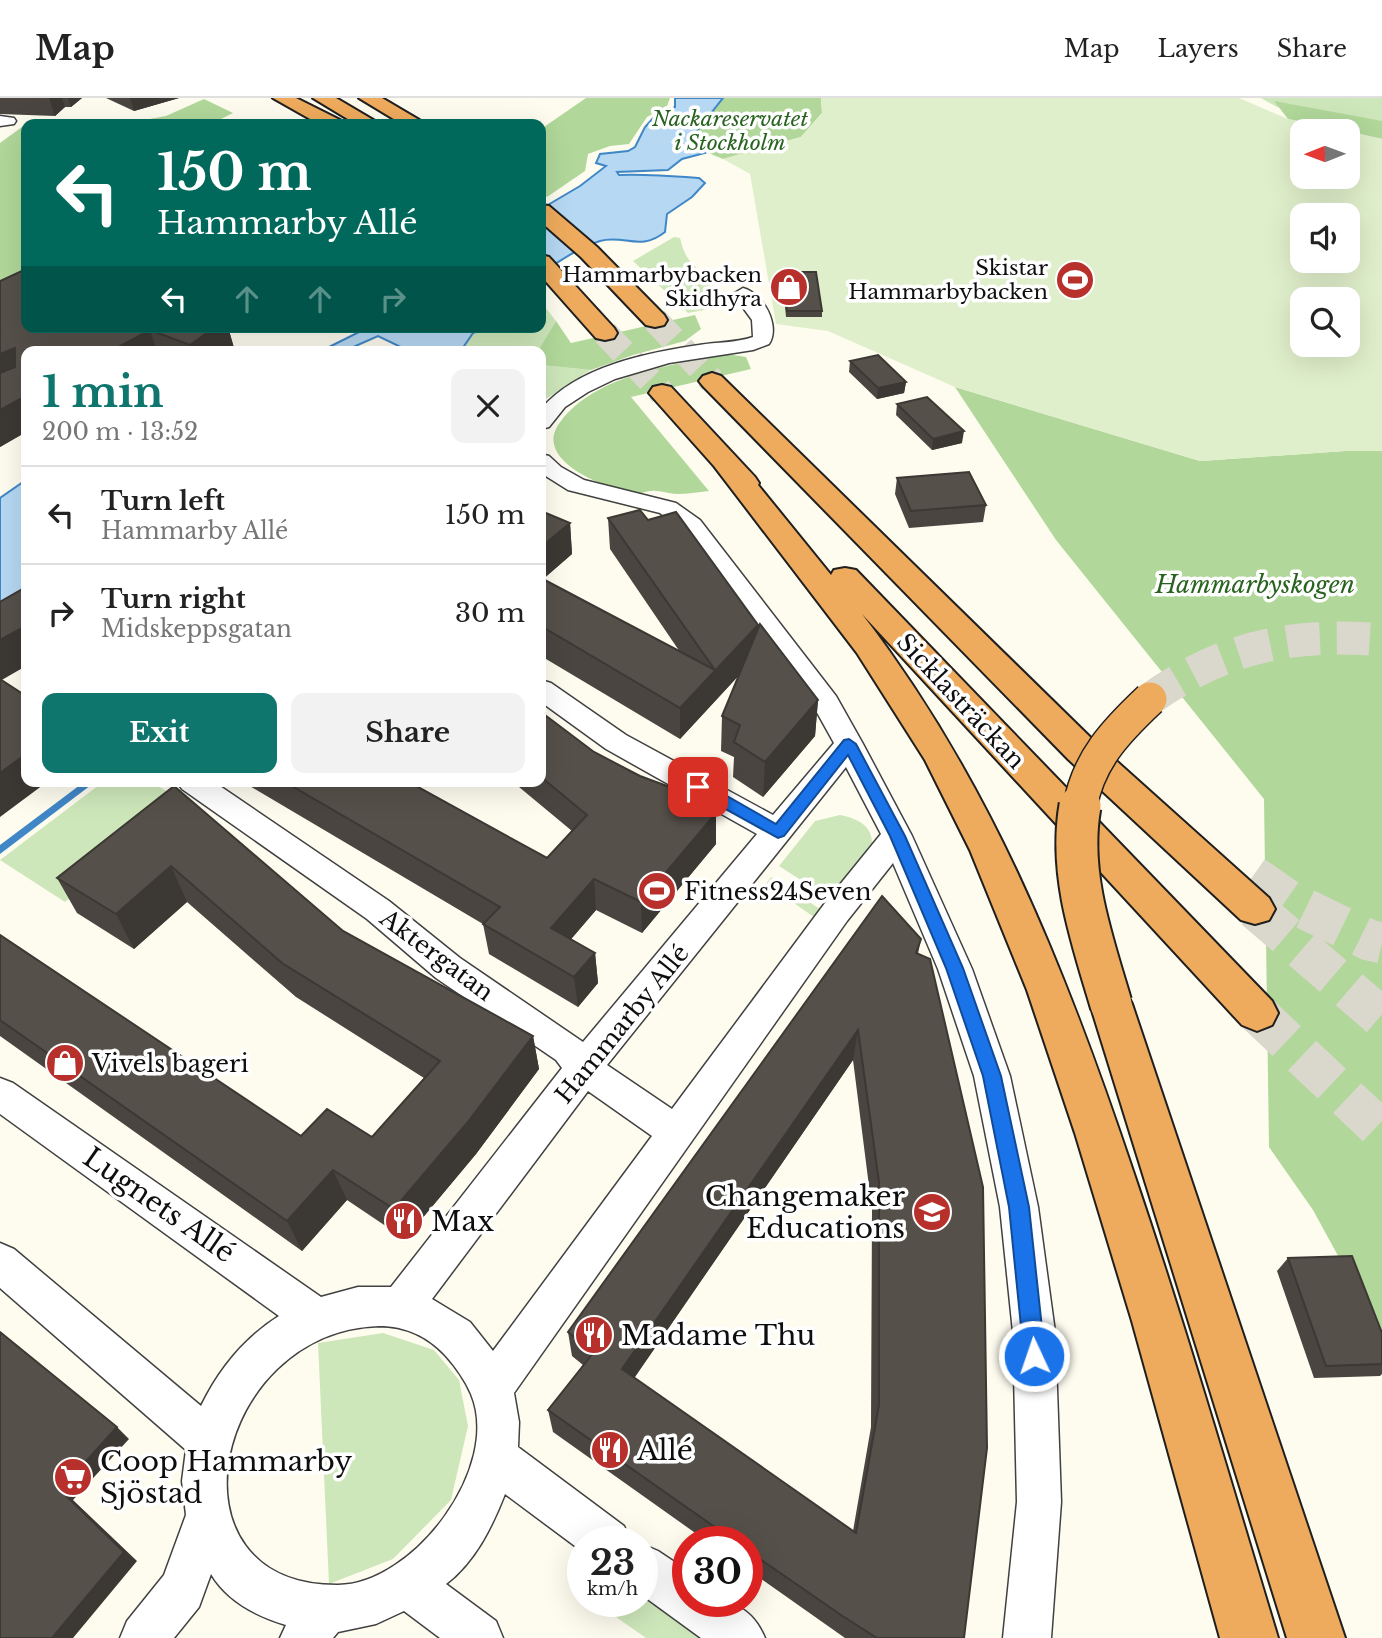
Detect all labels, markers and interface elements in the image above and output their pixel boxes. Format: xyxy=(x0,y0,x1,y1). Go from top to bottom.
text: Map xyxy=(35,28,115,69)
text: Map xyxy=(1064,34,1120,63)
text: Layers xyxy=(1158,34,1239,63)
text: Share xyxy=(1277,34,1347,63)
park label: Nackareservatet i Stockholm xyxy=(651,106,808,156)
north arrow xyxy=(1290,119,1360,189)
map controls xyxy=(1290,119,1360,357)
text: 150 m xyxy=(157,142,312,203)
icon: left xyxy=(42,147,133,238)
text: Hammarby Allé xyxy=(157,203,418,243)
button: sound xyxy=(1290,203,1360,273)
place label: Skistar Hammarbybacken xyxy=(848,255,1048,305)
sports icon: Skistar Hammarbybacken xyxy=(1054,259,1096,301)
place label: Hammarbybacken Skidhyra xyxy=(562,262,762,312)
shop icon: Hammarbybacken Skidhyra xyxy=(768,266,810,308)
icon: left xyxy=(155,280,193,318)
icon: ahead xyxy=(228,280,266,318)
icon: ahead xyxy=(301,280,339,318)
icon: right xyxy=(374,280,412,318)
button: search xyxy=(1290,287,1360,357)
text: 1 min xyxy=(42,366,164,418)
button: close xyxy=(451,369,525,443)
text: 200 m · 13:52 xyxy=(42,418,198,446)
text: Turn left xyxy=(101,485,225,517)
icon: left xyxy=(42,496,80,534)
text: 150 m xyxy=(445,499,525,531)
text: Hammarby Allé xyxy=(101,517,288,545)
park label: Hammarbyskogen xyxy=(1154,570,1355,599)
text: Turn right xyxy=(101,583,246,615)
icon: right xyxy=(42,594,80,632)
text: 30 m xyxy=(455,597,525,629)
text: Midskeppsgatan xyxy=(101,615,292,643)
street label: Sicklasträckan xyxy=(891,627,1031,775)
button: Exit xyxy=(42,693,277,773)
button: Share xyxy=(291,693,525,773)
pin xyxy=(668,757,728,817)
icon: arrive xyxy=(679,768,717,806)
sports icon: Fitness24Seven xyxy=(636,870,678,912)
place label: Fitness24Seven xyxy=(684,877,872,906)
street label: Aktergatan xyxy=(374,902,499,1007)
street label: Hammarby Allé xyxy=(549,939,695,1109)
shop icon: Vivels bageri xyxy=(44,1042,86,1084)
place label: Vivels bageri xyxy=(91,1049,249,1078)
street label: Lugnets Allé xyxy=(76,1140,242,1270)
place label: Changemaker Educations xyxy=(705,1179,906,1246)
school or university icon: Changemaker Educations xyxy=(911,1191,953,1233)
restaurant icon: Max xyxy=(383,1200,425,1242)
place label: Max xyxy=(431,1204,494,1239)
restaurant icon: Madame Thu xyxy=(573,1314,615,1356)
place label: Madame Thu xyxy=(621,1318,815,1353)
position arrow xyxy=(997,1319,1071,1393)
restaurant icon: Allé xyxy=(589,1429,631,1471)
place label: Allé xyxy=(636,1433,693,1468)
place label: Coop Hammarby Sjöstad xyxy=(100,1444,352,1511)
supermarket icon: Coop Hammarby Sjöstad xyxy=(52,1456,94,1498)
speed limit sign: 30 xyxy=(672,1526,763,1617)
text: 23 xyxy=(590,1541,635,1584)
text: km/h xyxy=(587,1578,638,1600)

